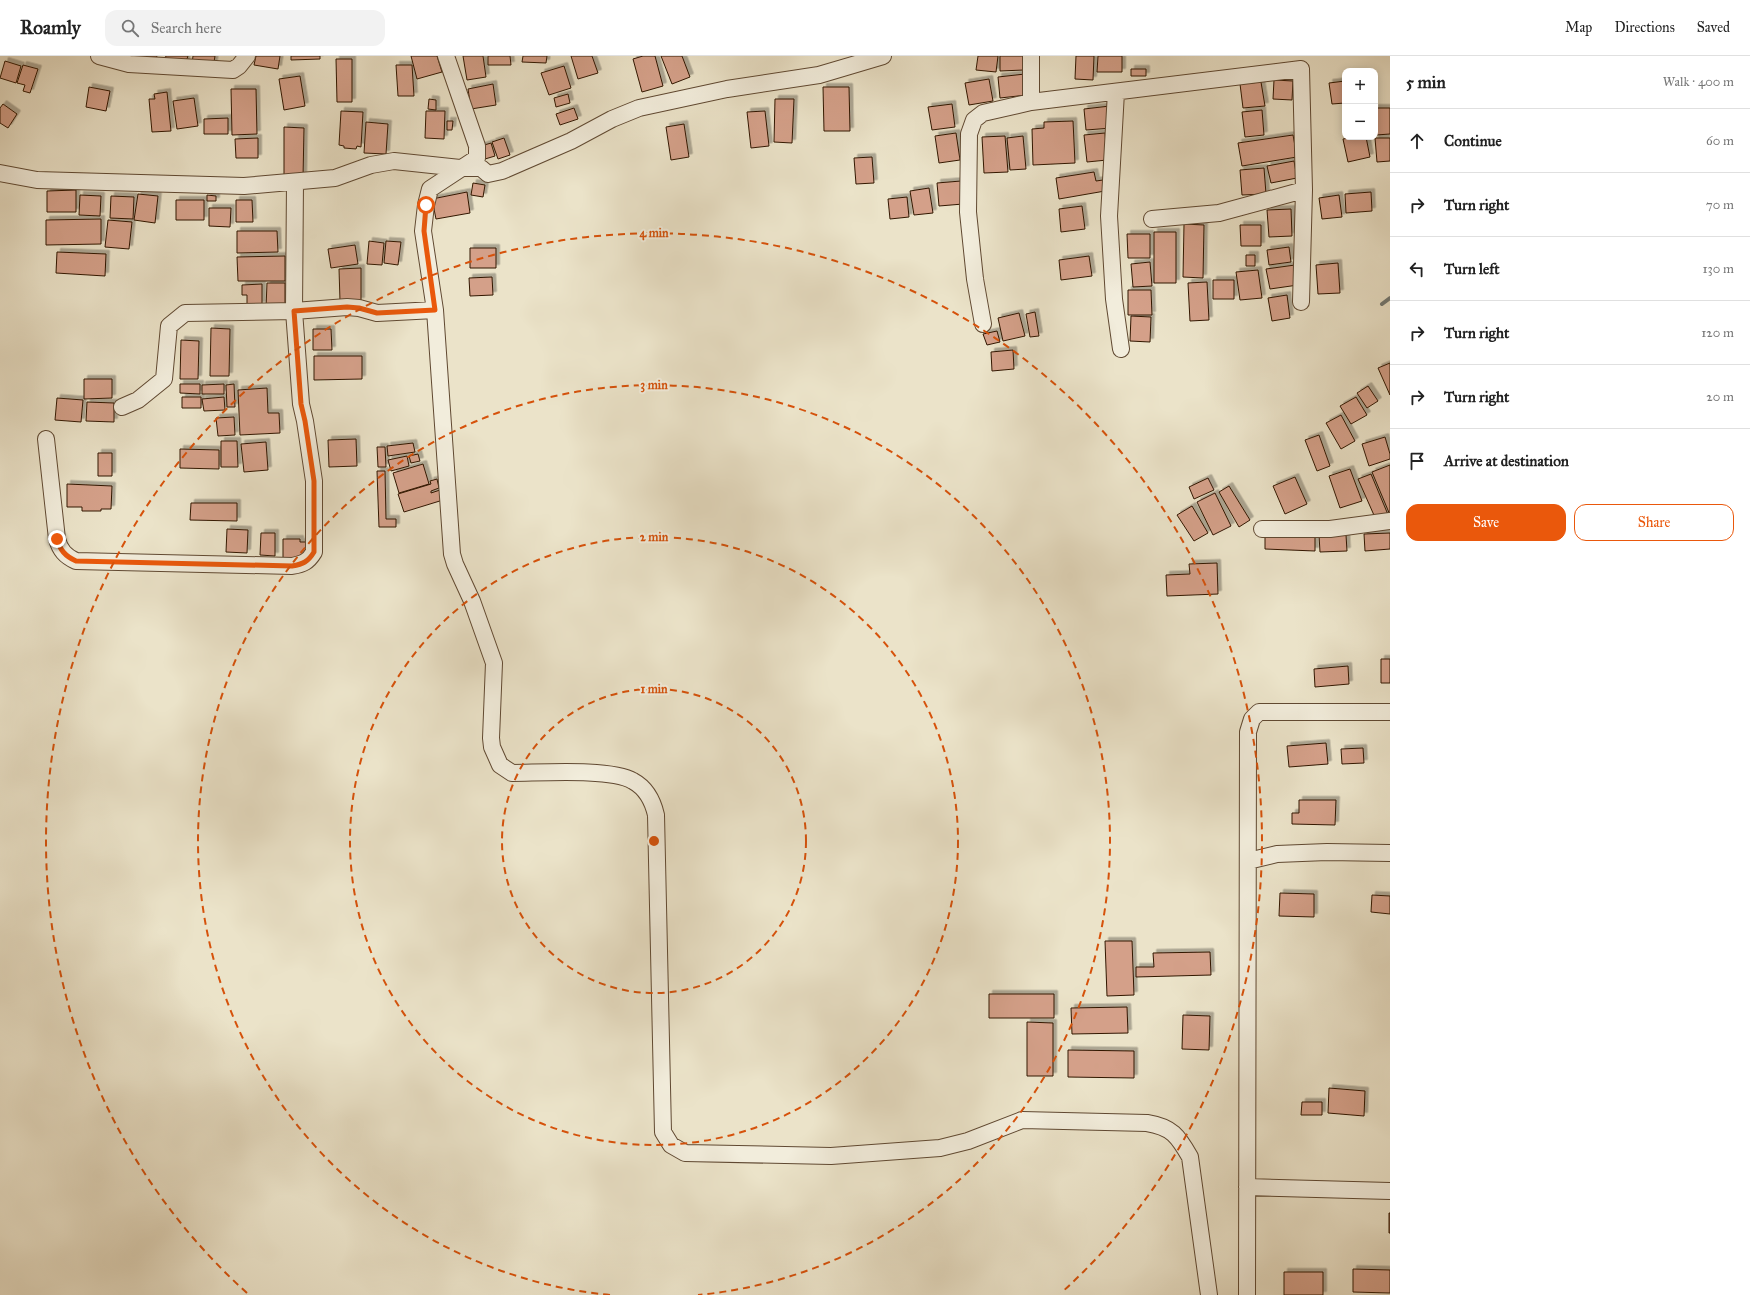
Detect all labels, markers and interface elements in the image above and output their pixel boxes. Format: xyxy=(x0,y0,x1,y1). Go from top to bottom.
search box xyxy=(105,10,385,46)
text: Roamly xyxy=(20,16,81,39)
icon: search xyxy=(119,17,141,39)
text: Search here xyxy=(151,19,222,37)
text: Map xyxy=(1565,19,1592,36)
text: Directions xyxy=(1614,19,1675,36)
text: Saved xyxy=(1697,19,1730,36)
map controls xyxy=(1342,68,1378,140)
button: + xyxy=(1342,68,1378,104)
text: 5 min xyxy=(1406,72,1446,93)
text: Walk · 400 m xyxy=(1663,74,1734,90)
button: − xyxy=(1342,104,1378,140)
icon: ahead xyxy=(1406,130,1428,152)
text: Continue xyxy=(1444,132,1502,150)
text: 60 m xyxy=(1706,133,1734,149)
icon: right xyxy=(1406,194,1428,216)
route start xyxy=(417,196,435,214)
text: Turn right xyxy=(1444,196,1509,214)
text: 70 m xyxy=(1706,197,1734,213)
text: 4 min xyxy=(639,226,669,241)
icon: left xyxy=(1406,258,1428,280)
text: Turn left xyxy=(1444,260,1500,278)
text: 130 m xyxy=(1702,261,1734,277)
icon: right xyxy=(1406,322,1428,344)
text: Turn right xyxy=(1444,324,1509,342)
text: 120 m xyxy=(1701,325,1734,341)
text: 3 min xyxy=(640,378,668,393)
icon: right xyxy=(1406,386,1428,408)
text: Turn right xyxy=(1444,388,1509,406)
text: 20 m xyxy=(1706,389,1734,405)
icon: arrive xyxy=(1406,450,1428,472)
text: Arrive at destination xyxy=(1444,452,1569,470)
button: Save xyxy=(1406,504,1566,541)
button: Share xyxy=(1574,504,1734,541)
route end xyxy=(48,530,66,548)
text: 2 min xyxy=(640,530,669,544)
text: 1 min xyxy=(640,682,668,696)
centre of rings xyxy=(647,834,661,848)

